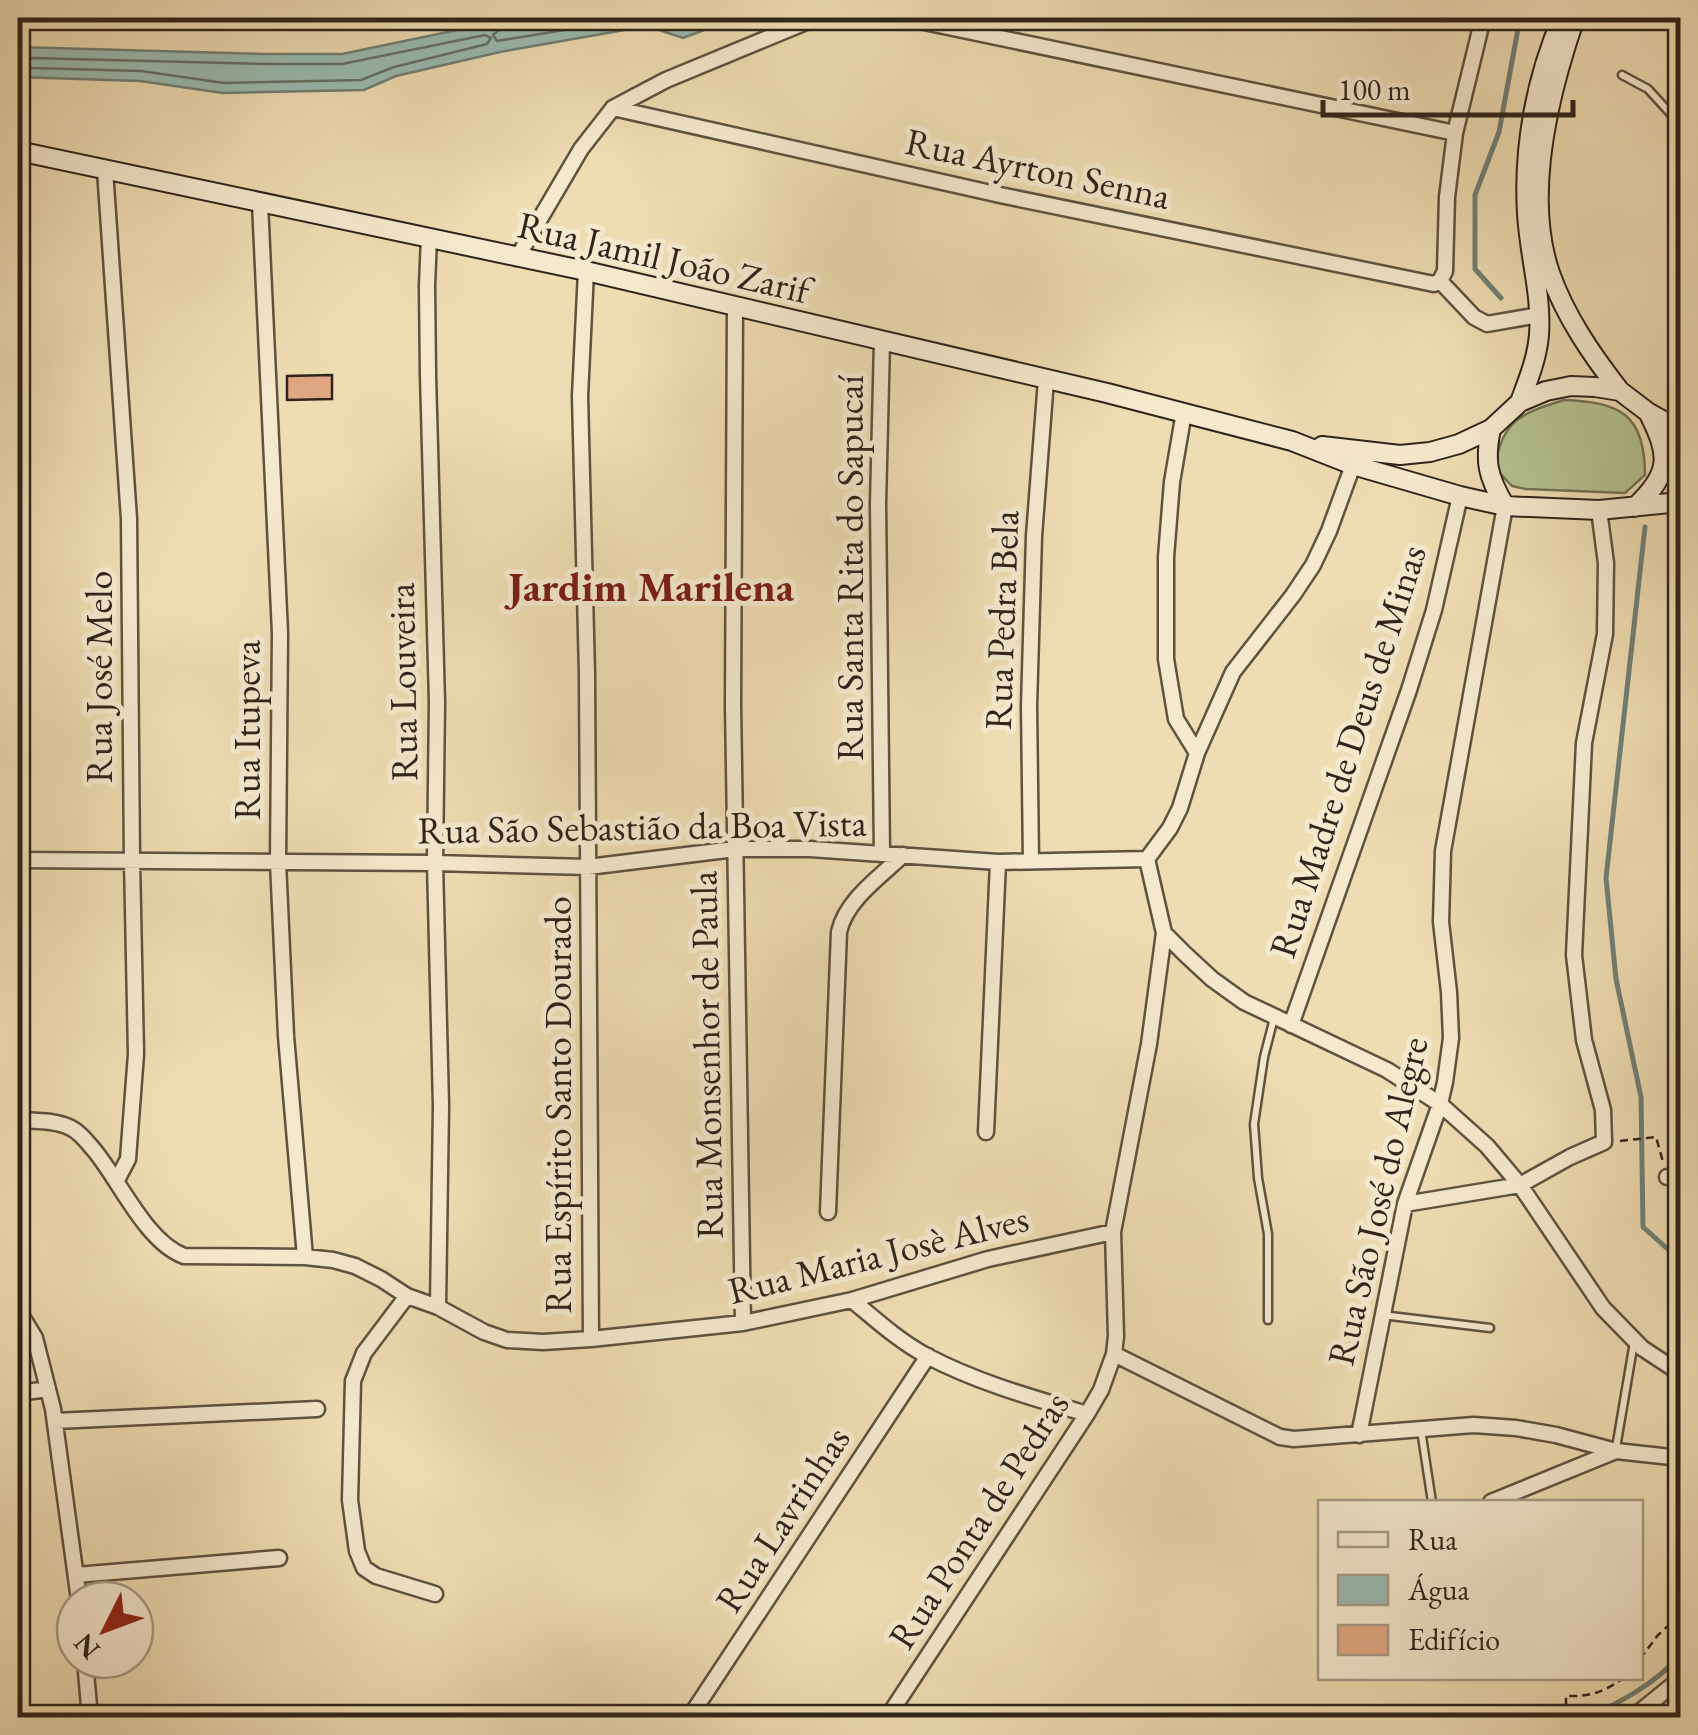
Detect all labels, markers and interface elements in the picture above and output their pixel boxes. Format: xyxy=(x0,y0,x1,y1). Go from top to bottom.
scale bar xyxy=(1323,55,1573,117)
text: 100 m xyxy=(1338,70,1411,109)
street label: Rua Ayrton Senna xyxy=(901,116,1175,220)
street label: Rua Jamil João Zarif xyxy=(513,200,819,315)
street label: Rua Santa Rita do Sapucaí xyxy=(825,374,874,761)
street label: Rua Pedra Bela xyxy=(973,509,1029,731)
street label: Rua Madre de Deus de Minas xyxy=(1257,539,1437,963)
district label: Jardim Marilena xyxy=(504,559,795,614)
street label: Rua José Melo xyxy=(74,571,123,783)
street label: Rua Louveira xyxy=(376,581,428,782)
street label: Rua Itupeva xyxy=(222,639,271,820)
street label: Rua São Sebastião da Boa Vista xyxy=(417,798,868,854)
street label: Rua Monsenhor de Paula xyxy=(678,870,734,1240)
street label: Rua Espírito Santo Dourado xyxy=(533,896,582,1314)
street label: Rua São José do Alegre xyxy=(1315,1032,1439,1370)
street label: Rua Maria Josè Alves xyxy=(723,1193,1033,1315)
street label: Rua Ponta de Pedras xyxy=(877,1382,1079,1658)
street label: Rua Lavrinhas xyxy=(704,1417,860,1621)
legend xyxy=(1318,1500,1643,1680)
text: Rua xyxy=(1408,1520,1457,1559)
text: Água xyxy=(1407,1570,1470,1609)
north arrow xyxy=(55,1580,155,1680)
text: Edifício xyxy=(1408,1620,1500,1659)
text: N xyxy=(65,1626,107,1667)

